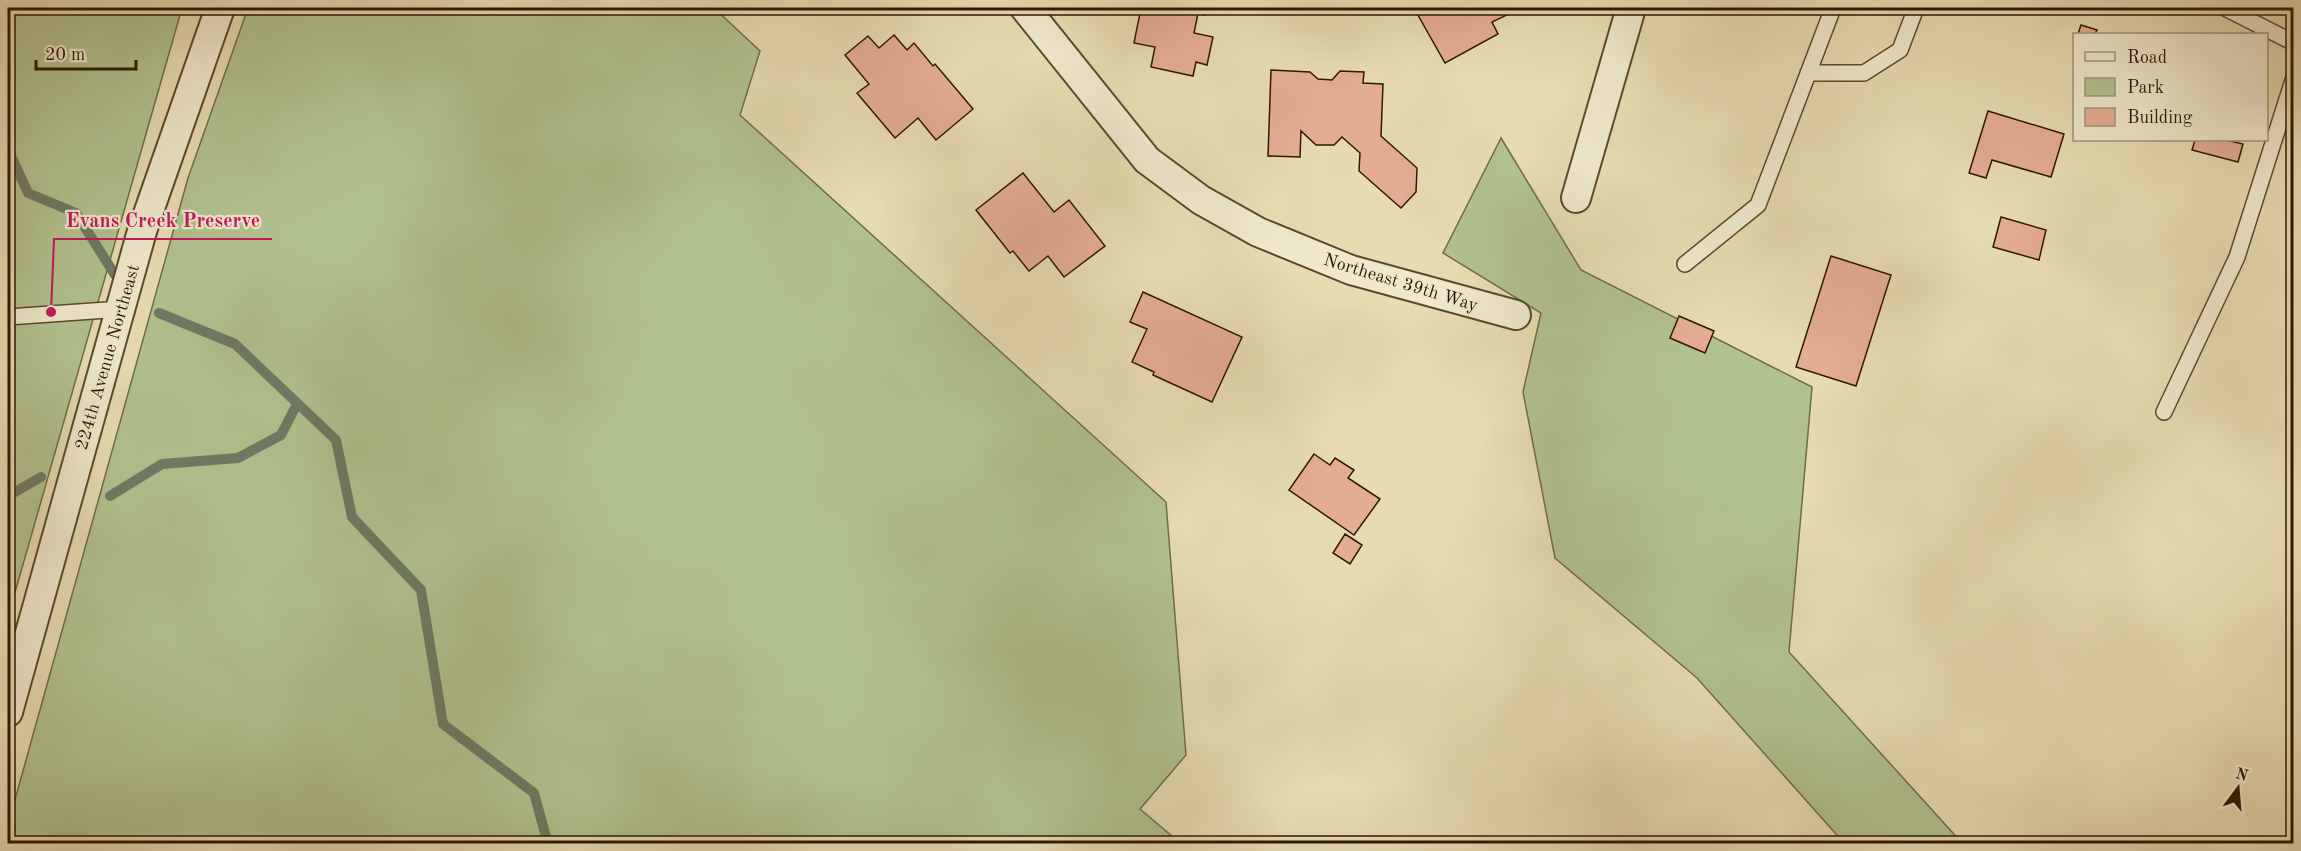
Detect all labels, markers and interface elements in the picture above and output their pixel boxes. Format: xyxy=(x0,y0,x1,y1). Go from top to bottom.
scale bar xyxy=(36,33,136,71)
legend xyxy=(2073,33,2268,141)
text: 20 m xyxy=(45,46,85,64)
text: Road xyxy=(2127,49,2167,67)
text: Park xyxy=(2127,79,2164,97)
text: Building xyxy=(2127,109,2193,127)
callout: Evans Creek Preserve xyxy=(54,201,272,239)
text: Evans Creek Preserve xyxy=(66,212,260,232)
street label: Northeast 39th Way xyxy=(1321,251,1481,315)
street label: 224th Avenue Northeast xyxy=(73,262,143,452)
north arrow xyxy=(2208,758,2268,818)
text: N xyxy=(2233,766,2250,785)

